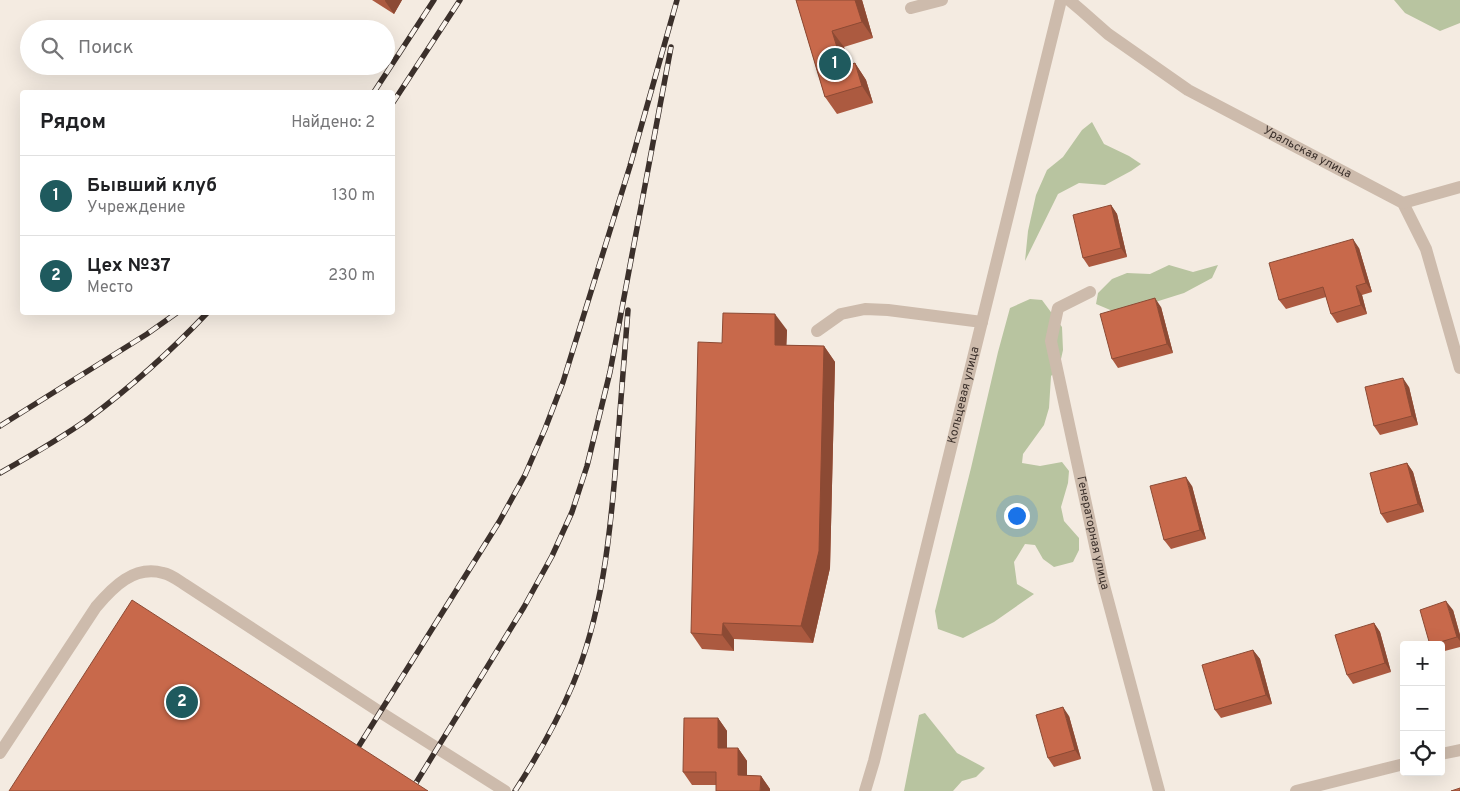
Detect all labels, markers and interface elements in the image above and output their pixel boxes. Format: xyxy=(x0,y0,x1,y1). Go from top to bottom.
search box xyxy=(20,20,395,75)
icon: search xyxy=(38,34,66,62)
text: Поиск xyxy=(78,36,134,60)
pin: 1 xyxy=(819,45,851,83)
text: Рядом xyxy=(40,109,106,136)
text: Найдено: 2 xyxy=(291,113,375,133)
street label: Уральская улица xyxy=(1260,123,1354,182)
text: Бывший клуб xyxy=(87,174,217,198)
text: 1 xyxy=(53,186,59,206)
text: 130 m xyxy=(332,186,375,206)
text: Учреждение xyxy=(87,198,185,218)
text: Цех №37 xyxy=(87,254,171,278)
text: 2 xyxy=(51,266,61,286)
text: 230 m xyxy=(328,266,375,286)
text: Место xyxy=(87,278,133,298)
street label: Кольцевая улица xyxy=(944,345,984,445)
street label: Генераторная улица xyxy=(1072,475,1113,592)
your location xyxy=(1004,503,1030,529)
map controls xyxy=(1400,641,1445,776)
button: + xyxy=(1400,641,1445,686)
pin: 2 xyxy=(166,683,198,721)
button: − xyxy=(1400,686,1445,731)
button: locate xyxy=(1400,731,1445,776)

